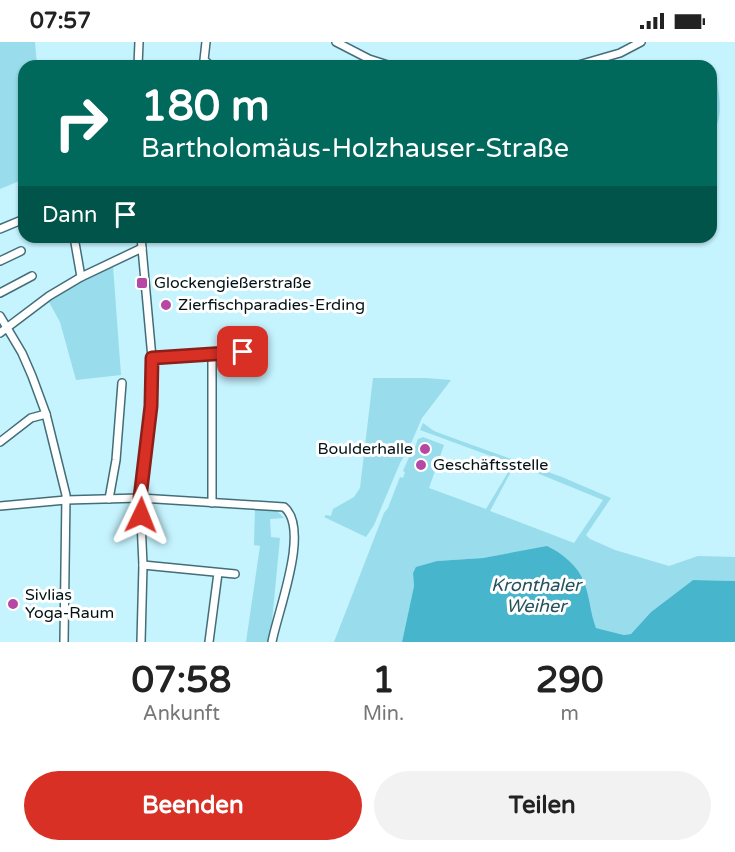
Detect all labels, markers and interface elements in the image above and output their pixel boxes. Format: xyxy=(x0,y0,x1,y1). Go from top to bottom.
text: 07:57 xyxy=(30,8,91,34)
text: 180 m xyxy=(141,81,270,132)
icon: right xyxy=(42,84,120,162)
text: Bartholomäus-Holzhauser-Straße xyxy=(141,132,569,165)
icon: arrive xyxy=(109,198,142,231)
text: Dann xyxy=(42,202,97,228)
place label: Glockengießerstraße xyxy=(154,273,311,293)
marker: Glockengießerstraße xyxy=(135,276,149,290)
place label: Zierfischparadies-Erding xyxy=(178,295,365,315)
marker: Zierfischparadies-Erding xyxy=(159,298,173,312)
pin xyxy=(217,326,268,377)
icon: arrive xyxy=(226,335,259,368)
place label: Boulderhalle xyxy=(317,439,413,459)
marker: Boulderhalle xyxy=(418,442,432,456)
place label: Geschäftsstelle xyxy=(433,455,548,475)
marker: Geschäftsstelle xyxy=(414,458,428,472)
position arrow xyxy=(109,483,173,547)
water label: Kronthaler Weiher xyxy=(491,574,583,617)
place label: Sivlias Yoga-Raum xyxy=(25,585,114,623)
marker: Sivlias Yoga-Raum xyxy=(6,597,20,611)
text: 07:58 xyxy=(131,659,231,702)
text: 1 xyxy=(372,659,395,702)
text: 290 xyxy=(536,659,604,702)
text: Ankunft xyxy=(143,702,220,726)
text: Min. xyxy=(363,702,404,726)
text: m xyxy=(560,702,579,726)
button: Beenden xyxy=(24,771,362,840)
button: Teilen xyxy=(374,771,711,840)

